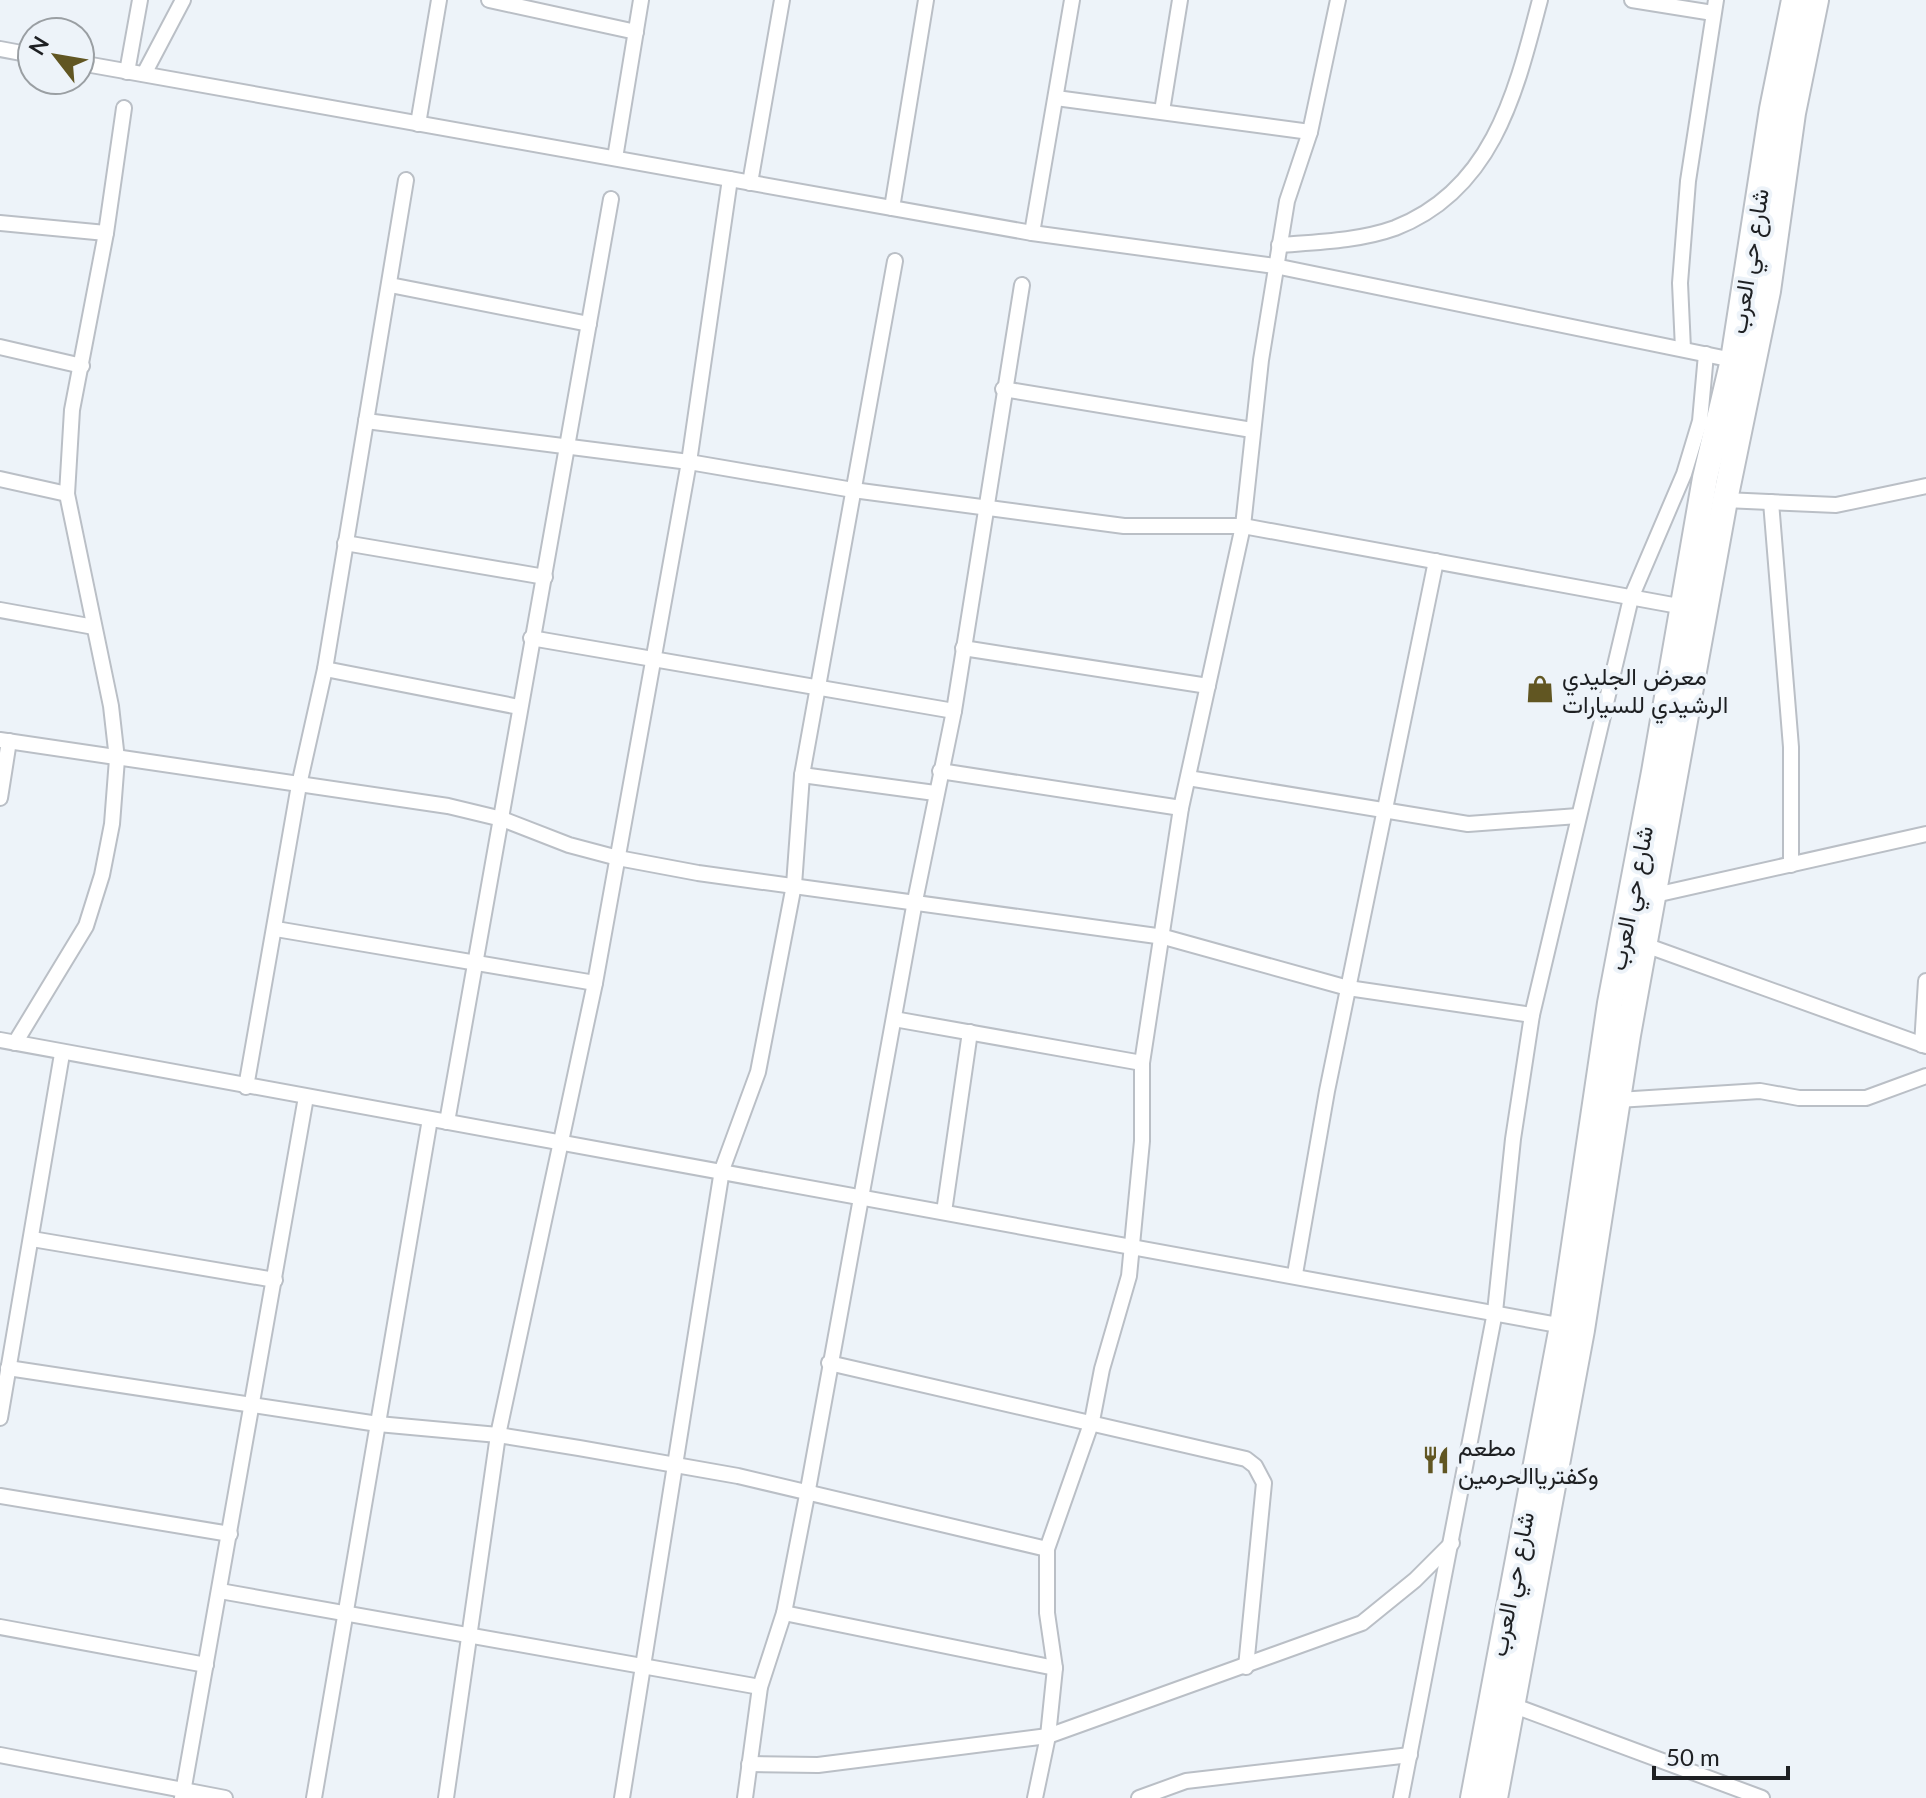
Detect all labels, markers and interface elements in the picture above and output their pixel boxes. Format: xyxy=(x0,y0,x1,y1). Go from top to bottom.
north arrow xyxy=(16,16,96,96)
text: N xyxy=(22,31,54,60)
street label: شارع حي العرب xyxy=(1722,186,1780,337)
place label: معرض الجليدي الرشيدي للسيارات xyxy=(1562,661,1728,724)
shop icon: معرض الجليدي الرشيدي للسيارات xyxy=(1525,674,1555,704)
street label: شارع حي العرب xyxy=(1602,823,1664,974)
place label: مطعم وكفترياالحرمين xyxy=(1458,1432,1599,1491)
restaurant icon: مطعم وكفترياالحرمين xyxy=(1421,1445,1451,1475)
street label: شارع حي العرب xyxy=(1483,1509,1545,1660)
scale bar xyxy=(1654,1730,1788,1780)
text: 50 m xyxy=(1666,1742,1720,1771)

